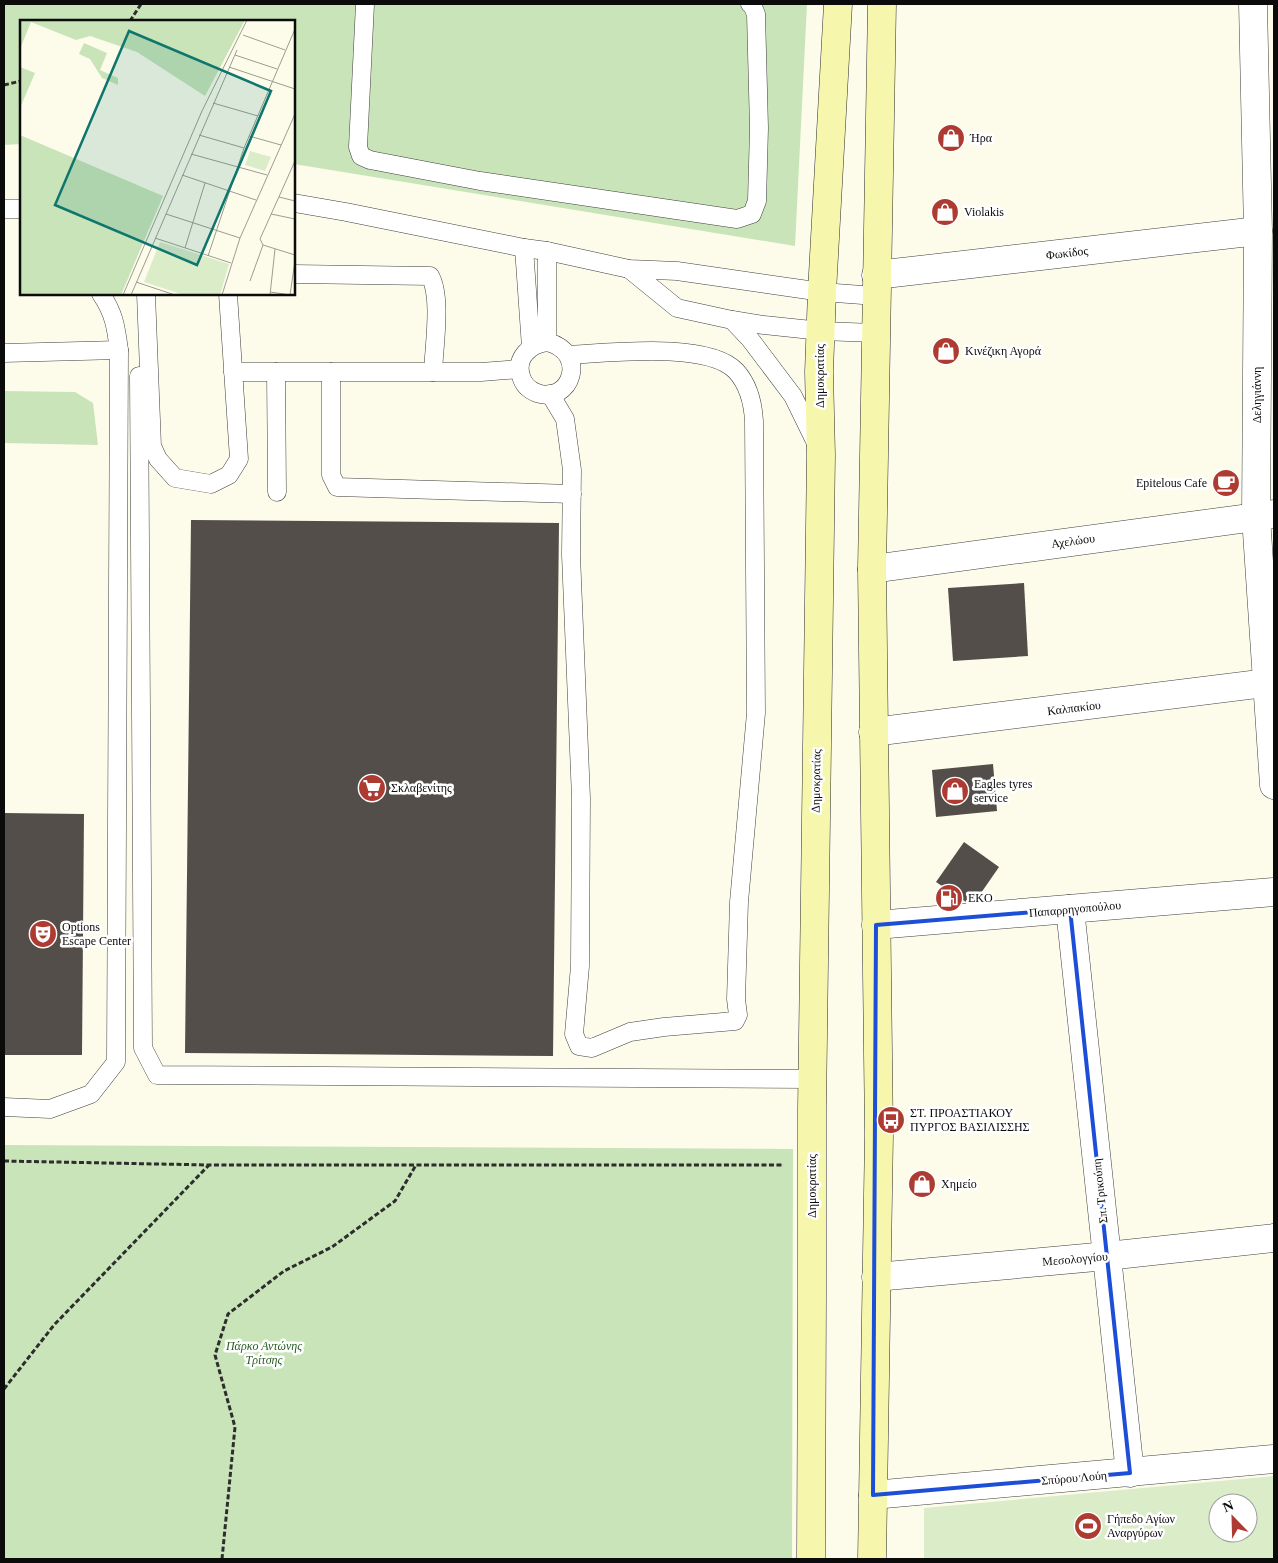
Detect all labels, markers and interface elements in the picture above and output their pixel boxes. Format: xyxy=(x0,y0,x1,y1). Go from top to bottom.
inset map xyxy=(20,20,295,295)
shop icon: Ήρα xyxy=(936,123,966,153)
place label: Ήρα xyxy=(969,131,993,145)
shop icon: Violakis xyxy=(930,197,960,227)
place label: Violakis xyxy=(964,205,1004,219)
street label: Φωκίδος xyxy=(1045,243,1089,263)
shop icon: Κινέζικη Αγορά xyxy=(931,336,961,366)
street label: Δημοκρατίας xyxy=(813,344,827,408)
place label: Κινέζικη Αγορά xyxy=(965,344,1042,358)
street label: Δεληγιάννη xyxy=(1250,367,1264,423)
cafe icon: Epitelous Cafe xyxy=(1211,468,1241,498)
place label: Epitelous Cafe xyxy=(1136,476,1207,490)
street label: Αχελώου xyxy=(1050,531,1096,551)
street label: Καλπακίου xyxy=(1046,698,1102,718)
street label: Δημοκρατίας xyxy=(808,749,824,813)
supermarket icon: Σκλαβενίτης xyxy=(357,773,387,803)
shop icon: Eagles tyres service xyxy=(940,776,970,806)
place label: Eagles tyres service xyxy=(974,777,1033,805)
place label: Σκλαβενίτης xyxy=(391,781,452,795)
fuel station icon: EKO xyxy=(934,883,964,913)
place label: EKO xyxy=(968,891,993,905)
street label: Παπαρρηγοπούλου xyxy=(1028,898,1122,920)
theatre icon: Options Escape Center xyxy=(28,919,58,949)
place label: Options Escape Center xyxy=(62,920,131,948)
bus stop icon: ΣΤ. ΠΡΟΑΣΤΙΑΚΟΥ ΠΥΡΓΟΣ ΒΑΣΙΛΙΣΣΗΣ xyxy=(876,1105,906,1135)
place label: ΣΤ. ΠΡΟΑΣΤΙΑΚΟΥ ΠΥΡΓΟΣ ΒΑΣΙΛΙΣΣΗΣ xyxy=(910,1106,1030,1134)
street label: Δημοκρατίας xyxy=(805,1154,819,1218)
street label: Σπ. Τρικούπη xyxy=(1090,1158,1110,1224)
shop icon: Χημείο xyxy=(907,1169,937,1199)
place label: Χημείο xyxy=(941,1177,977,1191)
street label: Μεσολογγίου xyxy=(1042,1249,1108,1269)
park label: Πάρκο Αντώνης Τρίτσης xyxy=(225,1339,302,1367)
street label: Σπύρου Λούη xyxy=(1040,1468,1108,1488)
north arrow xyxy=(1208,1493,1258,1543)
text: N xyxy=(1221,1498,1236,1515)
sports icon: Γήπεδο Αγίων Αναργύρων xyxy=(1073,1511,1103,1541)
place label: Γήπεδο Αγίων Αναργύρων xyxy=(1107,1512,1176,1540)

